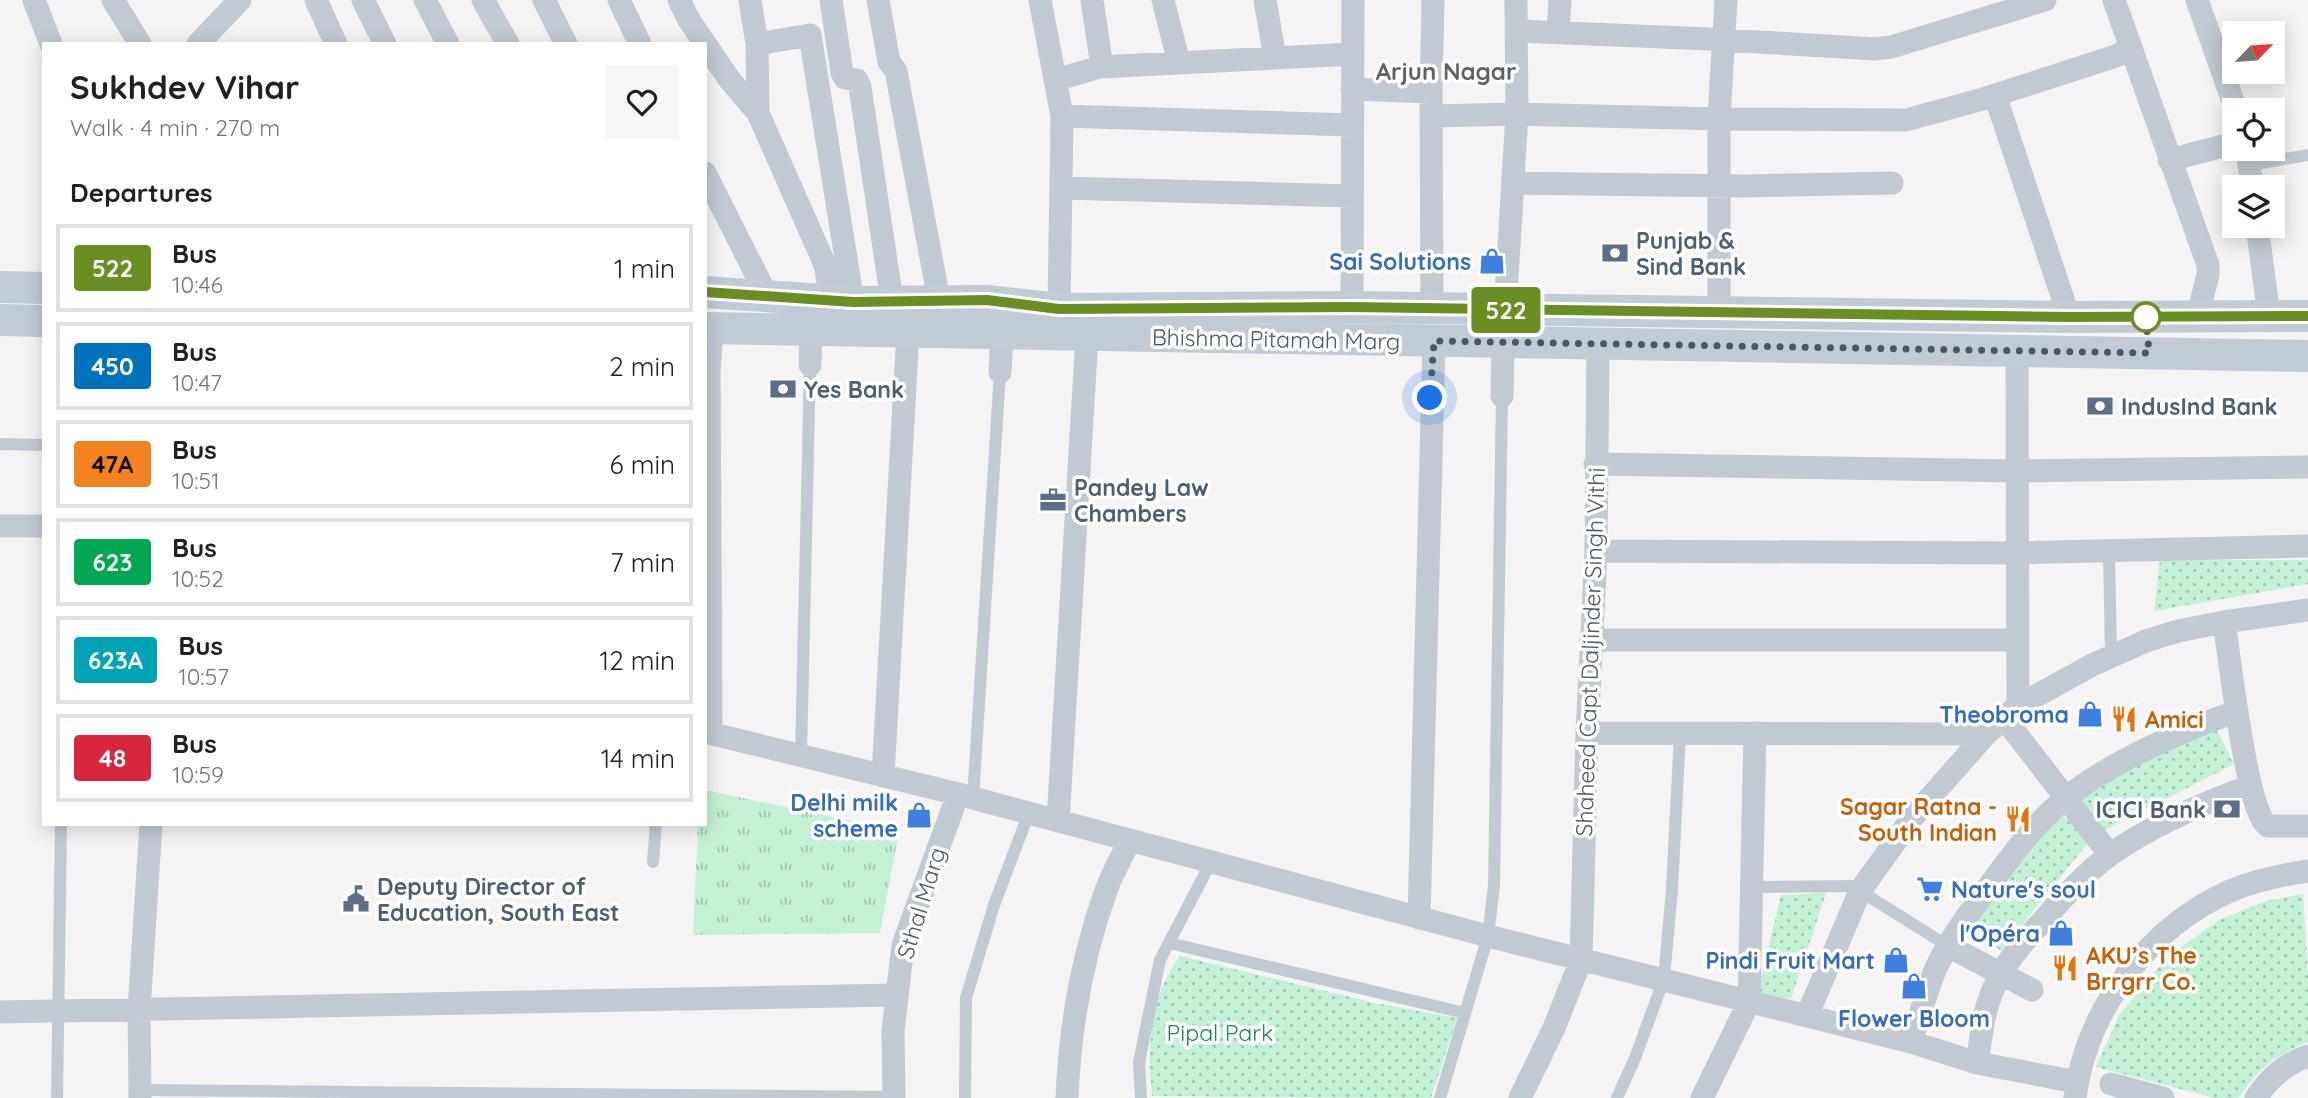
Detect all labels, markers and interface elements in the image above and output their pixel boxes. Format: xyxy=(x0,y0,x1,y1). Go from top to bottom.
north arrow xyxy=(2222,21,2286,84)
map controls xyxy=(2222,21,2285,238)
district label: Arjun Nagar xyxy=(1376,56,1516,86)
button: heart xyxy=(605,65,679,139)
text: Sukhdev Vihar xyxy=(70,66,299,107)
button: locate xyxy=(2222,98,2285,161)
text: Walk · 4 min · 270 m xyxy=(70,113,280,142)
button: layers xyxy=(2222,175,2285,238)
text: Departures xyxy=(70,176,213,209)
place label: Punjab & Sind Bank xyxy=(1636,226,1746,281)
text: Bus xyxy=(172,237,217,270)
bank icon: Punjab & Sind Bank xyxy=(1600,238,1630,268)
shop icon: Sai Solutions xyxy=(1477,246,1507,276)
place label: Sai Solutions xyxy=(1329,247,1471,276)
text: 1 min xyxy=(614,252,675,285)
text: 522 xyxy=(92,253,133,283)
text: 10:46 xyxy=(172,270,223,299)
line badge: 522 xyxy=(1466,287,1546,333)
text: 522 xyxy=(1485,295,1527,325)
unlabelled marker xyxy=(2131,302,2161,332)
street label: Bhishma Pitamah Marg xyxy=(1152,322,1400,356)
text: Bus xyxy=(172,335,217,368)
text: 2 min xyxy=(609,350,675,383)
text: 450 xyxy=(91,351,134,381)
text: 10:47 xyxy=(172,368,222,397)
bank icon: Yes Bank xyxy=(768,374,798,404)
place label: Yes Bank xyxy=(804,375,904,404)
your location xyxy=(1412,380,1447,415)
bank icon: IndusInd Bank xyxy=(2085,391,2115,421)
place label: IndusInd Bank xyxy=(2121,392,2278,421)
text: Bus xyxy=(172,433,217,466)
text: 6 min xyxy=(610,448,675,481)
text: 47A xyxy=(92,449,133,479)
text: 10:51 xyxy=(172,466,220,495)
street label: Shaheed Capt Daljinder Singh Vithi xyxy=(1569,467,1611,837)
place label: Pandey Law Chambers xyxy=(1074,473,1209,528)
office icon: Pandey Law Chambers xyxy=(1038,485,1068,515)
text: Bus xyxy=(172,531,217,564)
text: 7 min xyxy=(610,546,675,579)
text: 623 xyxy=(93,547,132,577)
text: 10:52 xyxy=(172,564,224,593)
text: Bus xyxy=(178,629,223,662)
text: 12 min xyxy=(600,644,675,677)
text: 623A xyxy=(88,645,143,675)
text: 10:57 xyxy=(178,662,229,691)
shop icon: Theobroma xyxy=(2075,699,2105,729)
place label: Theobroma xyxy=(1939,700,2069,729)
restaurant icon: Amici xyxy=(2109,704,2139,734)
place label: Amici xyxy=(2145,705,2204,734)
text: Bus xyxy=(172,727,217,760)
text: 14 min xyxy=(601,742,675,775)
text: 48 xyxy=(99,743,126,773)
text: 10:59 xyxy=(172,760,224,789)
place label: Delhi milk scheme xyxy=(790,788,898,843)
place label: Sagar Ratna - South Indian xyxy=(1840,792,1997,847)
bank icon: ICICI Bank xyxy=(2212,794,2242,824)
place label: ICICI Bank xyxy=(2095,795,2206,824)
shop icon: Delhi milk scheme xyxy=(904,800,934,830)
restaurant icon: Sagar Ratna - South Indian xyxy=(2003,804,2033,834)
street label: Sthal Marg xyxy=(890,844,952,962)
place label: Deputy Director of Education, South East xyxy=(377,872,619,927)
supermarket icon: Nature's soul xyxy=(1915,874,1945,904)
place label: Nature's soul xyxy=(1951,875,2096,904)
public building icon: Deputy Director of Education, South East xyxy=(341,884,371,914)
shop icon: l'Opéra xyxy=(2046,918,2076,948)
place label: l'Opéra xyxy=(1959,919,2040,948)
place label: AKU’s The Brrgrr Co. xyxy=(2086,941,2197,996)
shop icon: Pindi Fruit Mart xyxy=(1881,945,1911,975)
place label: Pindi Fruit Mart xyxy=(1706,946,1875,975)
restaurant icon: AKU’s The Brrgrr Co. xyxy=(2050,953,2080,983)
shop icon: Flower Bloom xyxy=(1899,971,1929,1001)
place label: Flower Bloom xyxy=(1838,1004,1990,1033)
park label: Pipal Park xyxy=(1167,1018,1273,1047)

